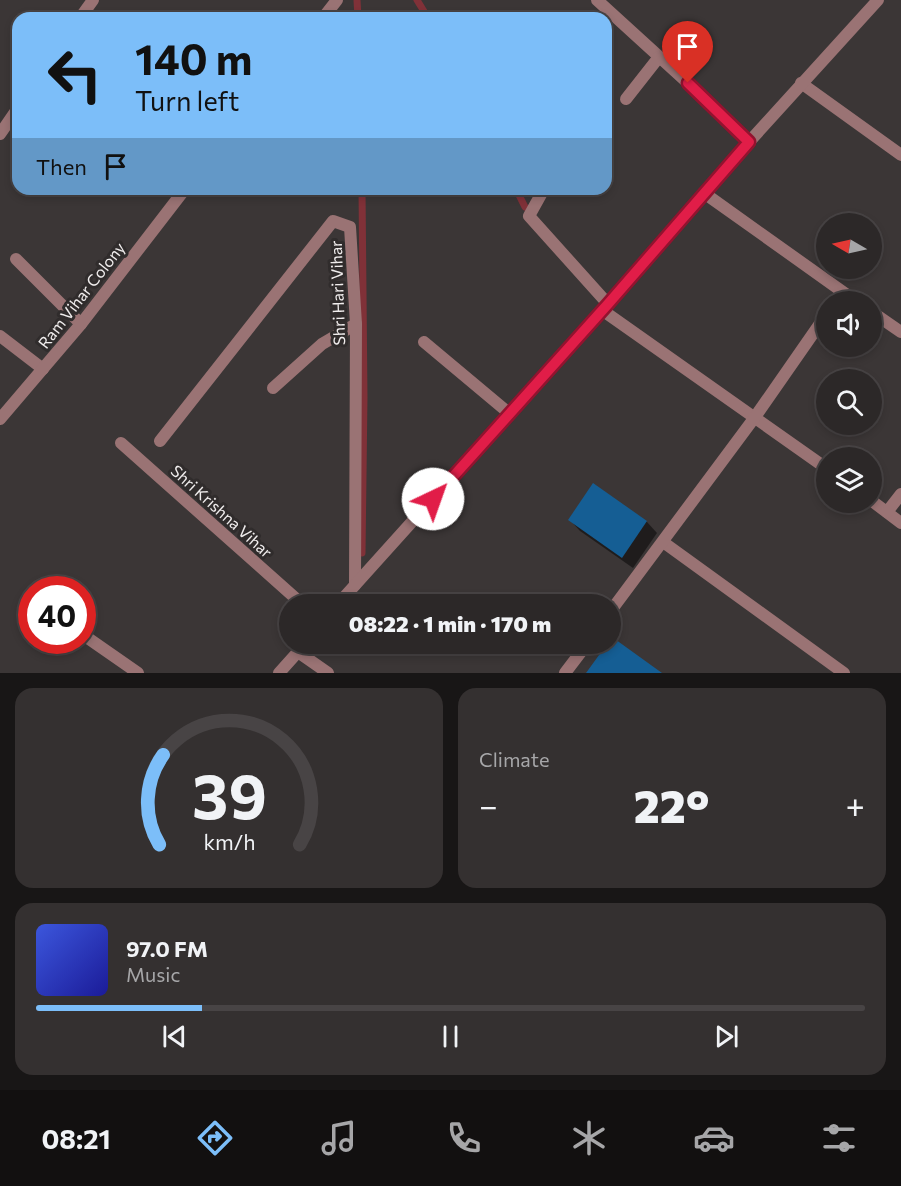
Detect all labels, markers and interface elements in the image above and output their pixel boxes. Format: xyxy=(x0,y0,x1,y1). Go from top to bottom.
pin xyxy=(662,21,713,83)
icon: arrive xyxy=(671,30,704,63)
text: 140 m xyxy=(135,32,252,84)
icon: left xyxy=(36,36,114,114)
text: Turn left xyxy=(135,84,239,117)
icon: arrive xyxy=(99,150,132,183)
text: Then xyxy=(36,153,87,180)
north arrow xyxy=(816,213,882,279)
map controls xyxy=(816,213,882,513)
street label: Ram Vihar Colony xyxy=(34,238,128,352)
street label: Shri Hari Vihar xyxy=(326,240,348,346)
button: sound xyxy=(816,291,882,357)
button: search xyxy=(816,369,882,435)
button: layers xyxy=(816,447,882,513)
street label: Shri Krishna Vihar xyxy=(168,461,277,562)
position arrow xyxy=(401,467,465,531)
speed limit sign: 40 xyxy=(18,576,96,654)
text: 08:22 · 1 min · 170 m xyxy=(349,610,551,637)
text: Climate xyxy=(479,747,549,771)
text: 39 xyxy=(192,756,266,832)
text: 22° xyxy=(634,777,710,832)
text: − xyxy=(479,784,498,825)
text: + xyxy=(846,784,865,825)
text: km/h xyxy=(203,828,255,854)
text: 97.0 FM xyxy=(126,935,208,962)
text: Music xyxy=(126,962,180,986)
icon: previous xyxy=(158,1020,191,1053)
icon: pause xyxy=(434,1020,467,1053)
icon: next xyxy=(710,1020,743,1053)
icon: directions xyxy=(194,1117,236,1159)
icon: music xyxy=(318,1117,360,1159)
icon: phone xyxy=(443,1117,485,1159)
icon: climate xyxy=(568,1117,610,1159)
icon: car xyxy=(693,1117,735,1159)
icon: filters xyxy=(818,1117,860,1159)
text: 08:21 xyxy=(41,1122,111,1155)

